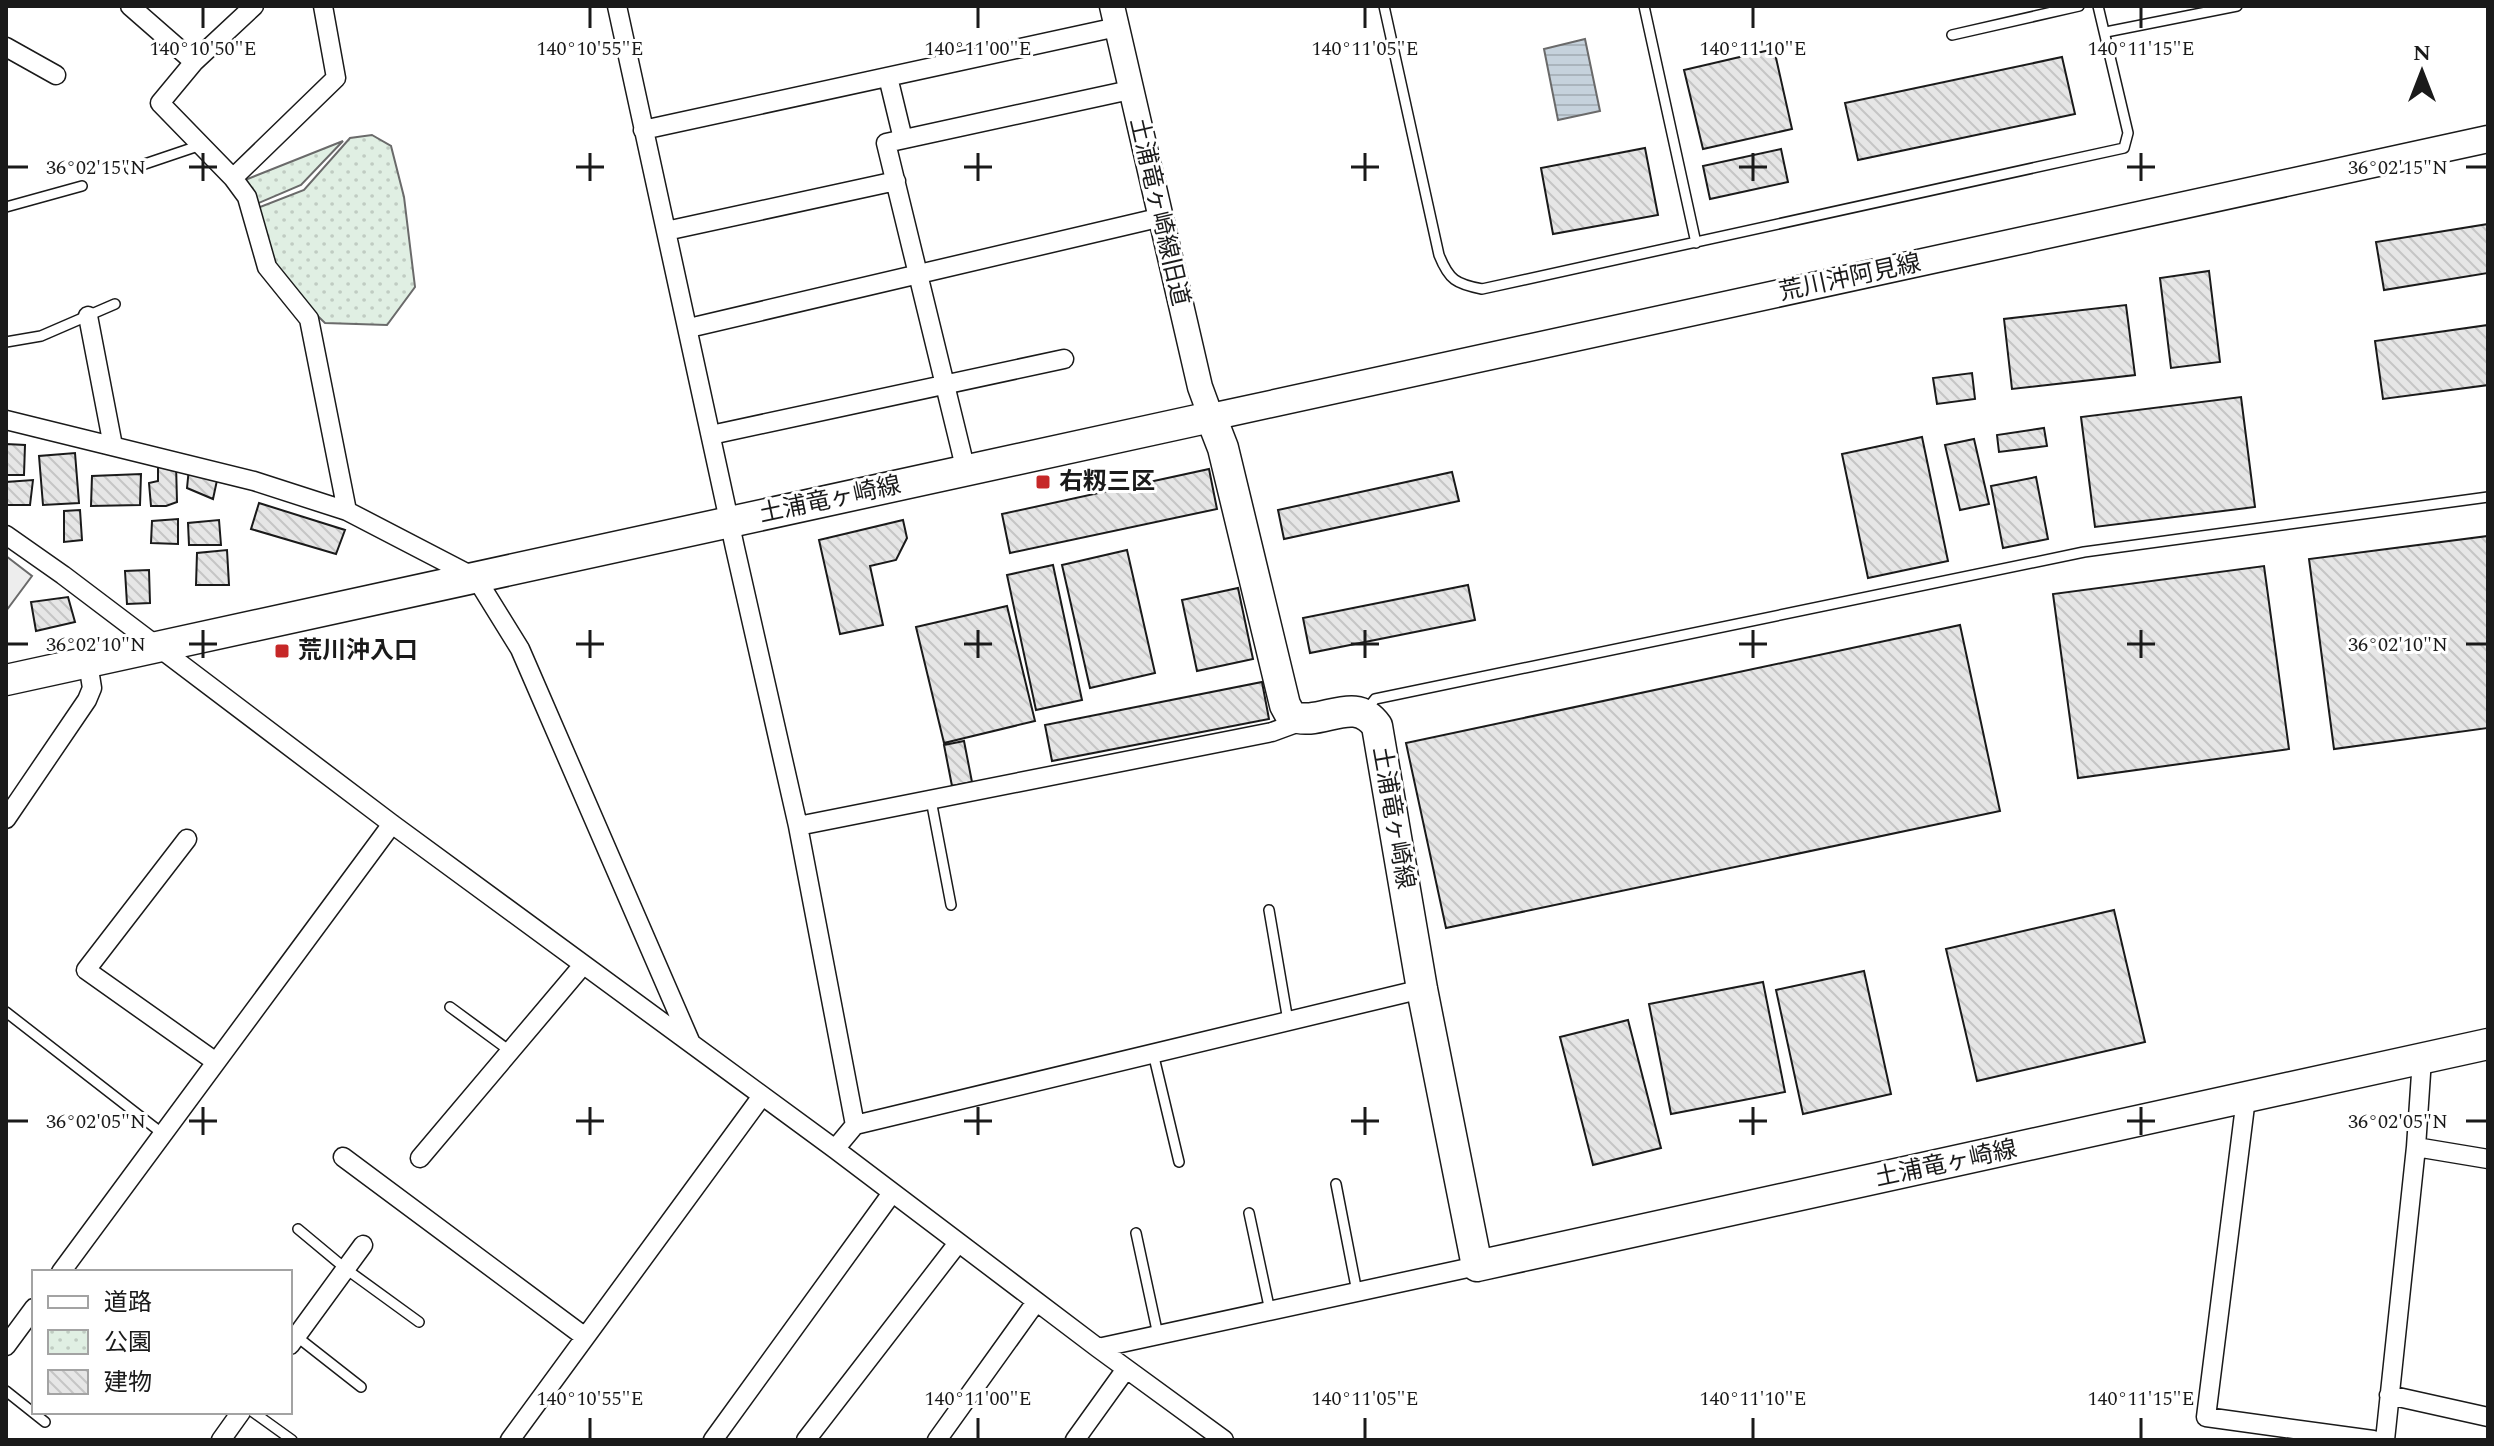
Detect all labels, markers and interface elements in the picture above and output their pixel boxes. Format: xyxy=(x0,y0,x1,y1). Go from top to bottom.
north arrow xyxy=(2382,32,2462,112)
text: 140°10'50"E xyxy=(149,34,257,64)
text: 140°10'55"E xyxy=(536,34,644,64)
text: 140°11'00"E xyxy=(924,34,1032,64)
text: 140°11'05"E xyxy=(1311,34,1419,64)
text: 140°11'10"E xyxy=(1699,34,1807,64)
text: 140°11'15"E xyxy=(2087,34,2195,64)
text: N xyxy=(2413,37,2431,70)
street label: 土浦竜ヶ崎線旧道 xyxy=(1120,114,1198,310)
text: 36°02'15"N xyxy=(46,153,146,183)
text: 36°02'15"N xyxy=(2348,153,2448,183)
street label: 荒川沖阿見線 xyxy=(1776,245,1924,311)
place label: 右籾三区 xyxy=(1059,464,1155,500)
street label: 土浦竜ヶ崎線 xyxy=(756,467,904,533)
marker: 右籾三区 xyxy=(1034,473,1052,491)
text: 36°02'10"N xyxy=(46,630,146,660)
text: 36°02'10"N xyxy=(2348,630,2448,660)
place label: 荒川沖入口 xyxy=(298,633,418,669)
marker: 荒川沖入口 xyxy=(273,642,291,660)
street label: 土浦竜ヶ崎線 xyxy=(1363,744,1423,892)
text: 36°02'05"N xyxy=(46,1107,146,1137)
text: 36°02'05"N xyxy=(2348,1107,2448,1137)
street label: 土浦竜ヶ崎線 xyxy=(1872,1131,2020,1197)
legend xyxy=(32,1270,292,1414)
text: 道路 xyxy=(104,1285,152,1321)
text: 公園 xyxy=(104,1325,152,1361)
text: 建物 xyxy=(104,1365,152,1401)
text: 140°10'55"E xyxy=(536,1384,644,1414)
text: 140°11'00"E xyxy=(924,1384,1032,1414)
text: 140°11'05"E xyxy=(1311,1384,1419,1414)
text: 140°11'10"E xyxy=(1699,1384,1807,1414)
text: 140°11'15"E xyxy=(2087,1384,2195,1414)

